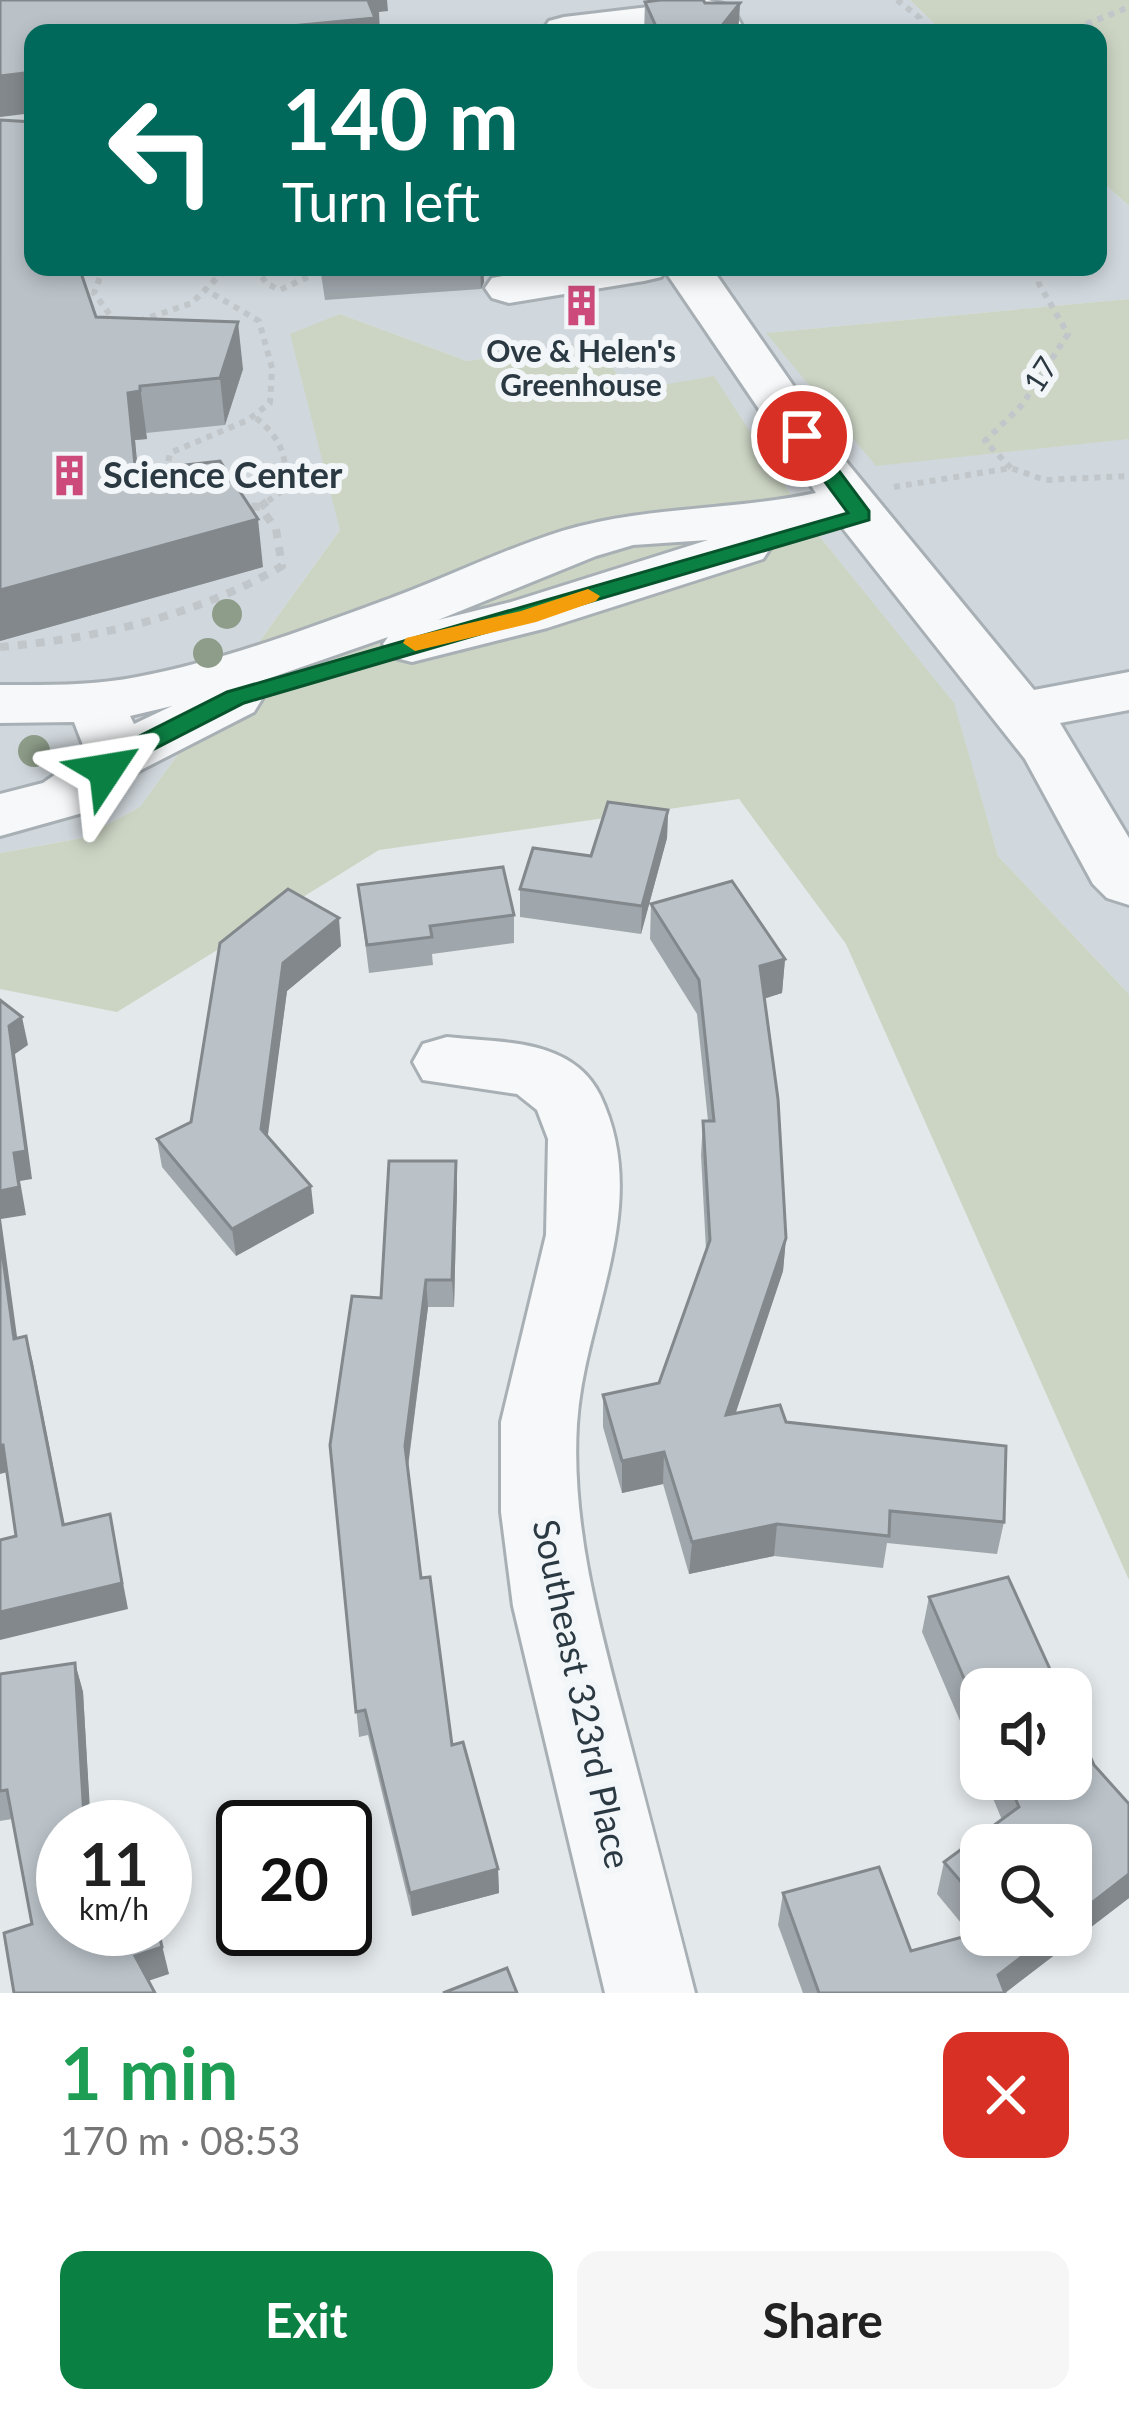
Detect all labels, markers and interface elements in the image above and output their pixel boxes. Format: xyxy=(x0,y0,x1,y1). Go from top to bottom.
text: 140 m xyxy=(282,67,519,168)
icon: left xyxy=(84,72,240,228)
text: Turn left xyxy=(282,169,480,234)
building icon: Ove & Helen's Greenhouse xyxy=(558,283,604,329)
place label: Ove & Helen's Greenhouse xyxy=(486,332,676,402)
street label: 17 xyxy=(1015,350,1064,398)
pin xyxy=(751,385,853,487)
icon: arrive xyxy=(769,403,835,469)
building icon: Science Center xyxy=(46,452,92,498)
place label: Science Center xyxy=(103,452,343,496)
position arrow xyxy=(43,707,169,833)
street label: Southeast 323rd Place xyxy=(524,1515,641,1872)
map controls xyxy=(960,1668,1092,1956)
button: sound xyxy=(960,1668,1092,1800)
speed limit sign: 20 xyxy=(216,1800,372,1956)
button: search xyxy=(960,1824,1092,1956)
text: 11 xyxy=(79,1827,149,1899)
text: km/h xyxy=(79,1890,149,1926)
text: 1 min xyxy=(60,2029,238,2115)
button: close xyxy=(943,2032,1069,2158)
text: 170 m · 08:53 xyxy=(60,2117,300,2163)
button: Exit xyxy=(60,2251,553,2389)
button: Share xyxy=(577,2251,1069,2389)

